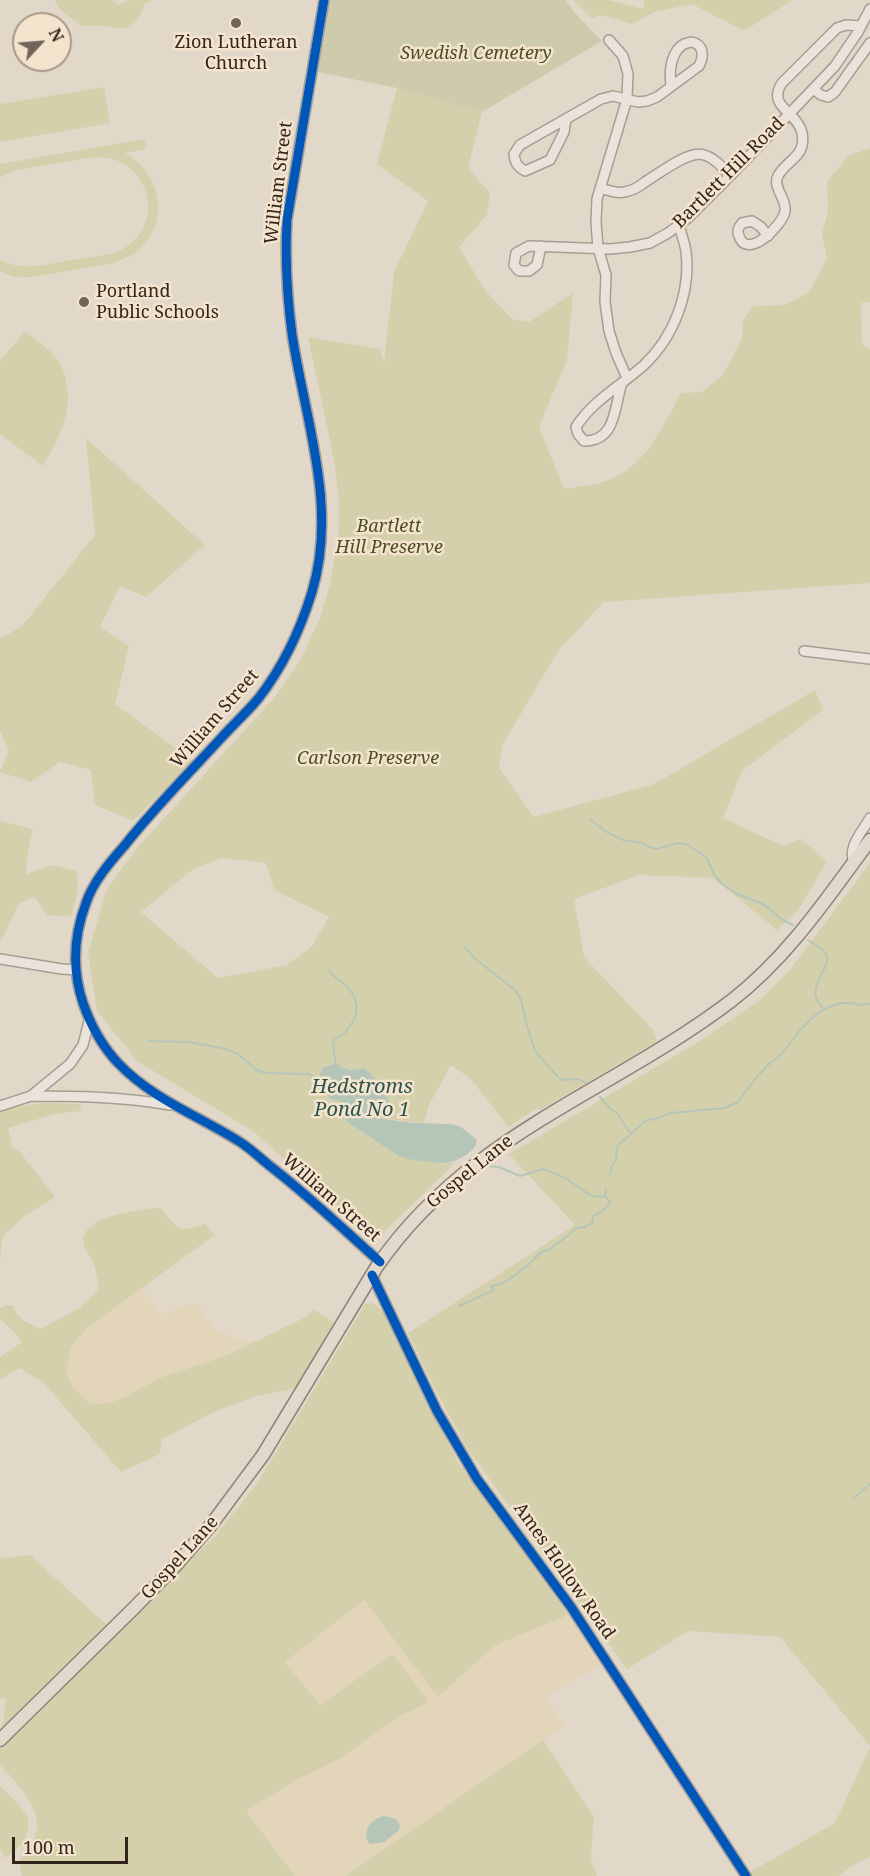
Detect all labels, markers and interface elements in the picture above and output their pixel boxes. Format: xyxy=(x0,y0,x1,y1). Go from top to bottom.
north arrow xyxy=(12,12,72,72)
marker: Zion Lutheran Church xyxy=(229,16,243,30)
text: N xyxy=(44,24,69,45)
place label: Zion Lutheran Church xyxy=(175,32,297,74)
park label: Swedish Cemetery xyxy=(400,43,552,65)
street label: Bartlett Hill Road xyxy=(669,113,789,233)
street label: William Street xyxy=(261,120,297,246)
place label: Portland Public Schools xyxy=(96,281,219,324)
marker: Portland Public Schools xyxy=(77,295,91,309)
park label: Bartlett Hill Preserve xyxy=(335,516,443,558)
street label: William Street xyxy=(166,665,264,773)
park label: Carlson Preserve xyxy=(297,748,439,770)
water label: Hedstroms Pond No 1 xyxy=(311,1075,413,1122)
street label: Gospel Lane xyxy=(422,1131,518,1213)
street label: William Street xyxy=(277,1149,385,1247)
street label: Ames Hollow Road xyxy=(509,1498,619,1644)
street label: Gospel Lane xyxy=(137,1512,223,1604)
scale bar xyxy=(15,1825,130,1863)
text: 100 m xyxy=(23,1835,75,1859)

